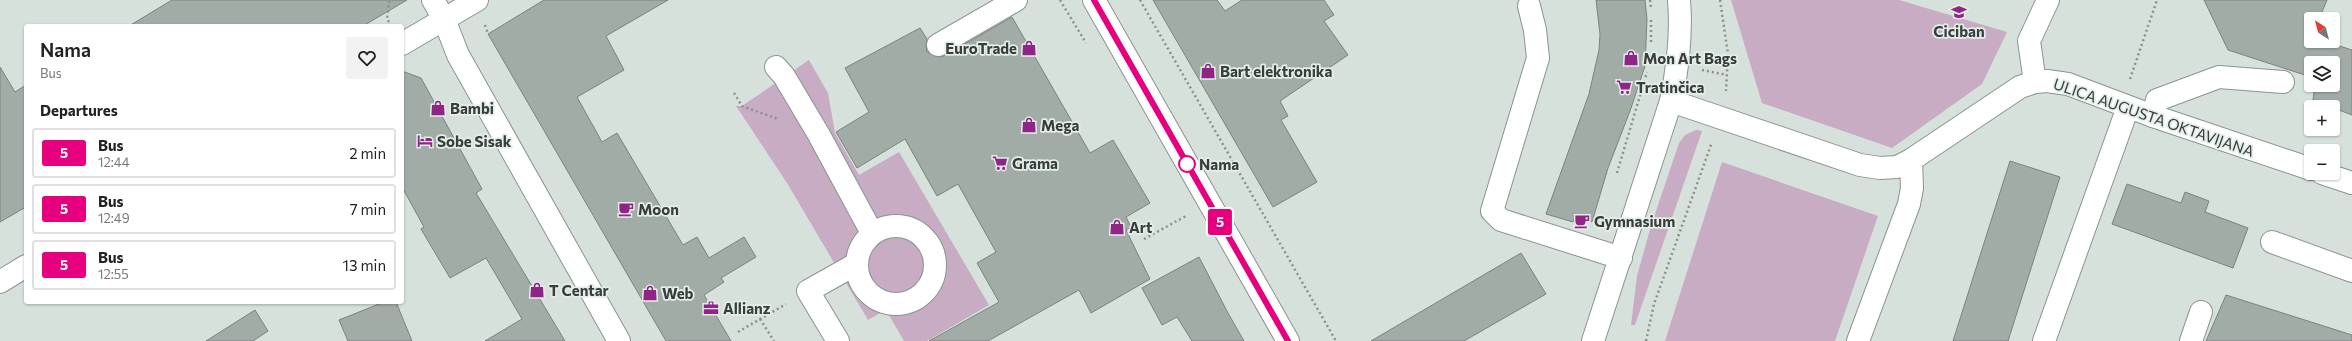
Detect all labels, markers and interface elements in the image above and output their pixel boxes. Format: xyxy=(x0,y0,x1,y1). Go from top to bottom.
school or university icon: Ciciban xyxy=(1950,3,1968,21)
north arrow xyxy=(2304,12,2340,48)
map controls xyxy=(2304,12,2340,180)
place label: Ciciban xyxy=(1933,22,1985,40)
button: heart xyxy=(346,37,388,79)
text: Nama xyxy=(40,38,91,61)
place label: EuroTrade xyxy=(945,39,1017,57)
shop icon: EuroTrade xyxy=(1020,39,1038,57)
shop icon: Mon Art Bags xyxy=(1622,49,1640,67)
place label: Mon Art Bags xyxy=(1643,49,1737,67)
button: layers xyxy=(2304,56,2340,92)
shop icon: Bart elektronika xyxy=(1199,62,1217,80)
place label: Bart elektronika xyxy=(1220,62,1332,80)
text: Bus xyxy=(40,65,62,81)
street label: ULICA AUGUSTA OKTAVIJANA xyxy=(2051,74,2257,160)
supermarket icon: Tratinčica xyxy=(1615,78,1633,96)
place label: Tratinčica xyxy=(1636,78,1705,96)
shop icon: Bambi xyxy=(429,99,447,117)
place label: Bambi xyxy=(450,99,494,117)
button: + xyxy=(2304,100,2340,136)
text: Departures xyxy=(40,101,118,119)
shop icon: Mega xyxy=(1020,116,1038,134)
place label: Mega xyxy=(1041,116,1079,134)
hotel icon: Sobe Sisak xyxy=(416,132,434,150)
place label: Sobe Sisak xyxy=(437,132,512,150)
text: Bus xyxy=(98,136,123,154)
text: 5 xyxy=(60,144,68,161)
text: 2 min xyxy=(349,144,386,162)
button: − xyxy=(2304,144,2340,180)
text: 12:44 xyxy=(98,154,129,170)
supermarket icon: Grama xyxy=(991,154,1009,172)
place label: Grama xyxy=(1012,154,1058,172)
marker: Nama xyxy=(1178,155,1196,173)
place label: Nama xyxy=(1199,155,1239,173)
text: Bus xyxy=(98,192,123,210)
text: 5 xyxy=(60,200,68,217)
text: 7 min xyxy=(350,200,386,218)
cafe icon: Moon xyxy=(617,200,635,218)
place label: Moon xyxy=(638,200,679,218)
line badge: 5 xyxy=(1207,209,1233,235)
text: 12:49 xyxy=(98,210,130,226)
cafe icon: Gymnasium xyxy=(1573,212,1591,230)
place label: Gymnasium xyxy=(1594,212,1675,230)
text: 5 xyxy=(1216,213,1224,230)
shop icon: Art xyxy=(1108,218,1126,236)
place label: Art xyxy=(1129,218,1152,236)
text: Bus xyxy=(98,248,123,266)
text: 5 xyxy=(60,256,68,273)
text: 13 min xyxy=(343,256,386,274)
text: 12:55 xyxy=(98,266,129,282)
shop icon: T Centar xyxy=(528,281,546,299)
place label: T Centar xyxy=(549,281,609,299)
shop icon: Web xyxy=(641,284,659,302)
place label: Web xyxy=(662,284,694,302)
office icon: Allianz xyxy=(702,299,720,317)
place label: Allianz xyxy=(723,299,771,317)

